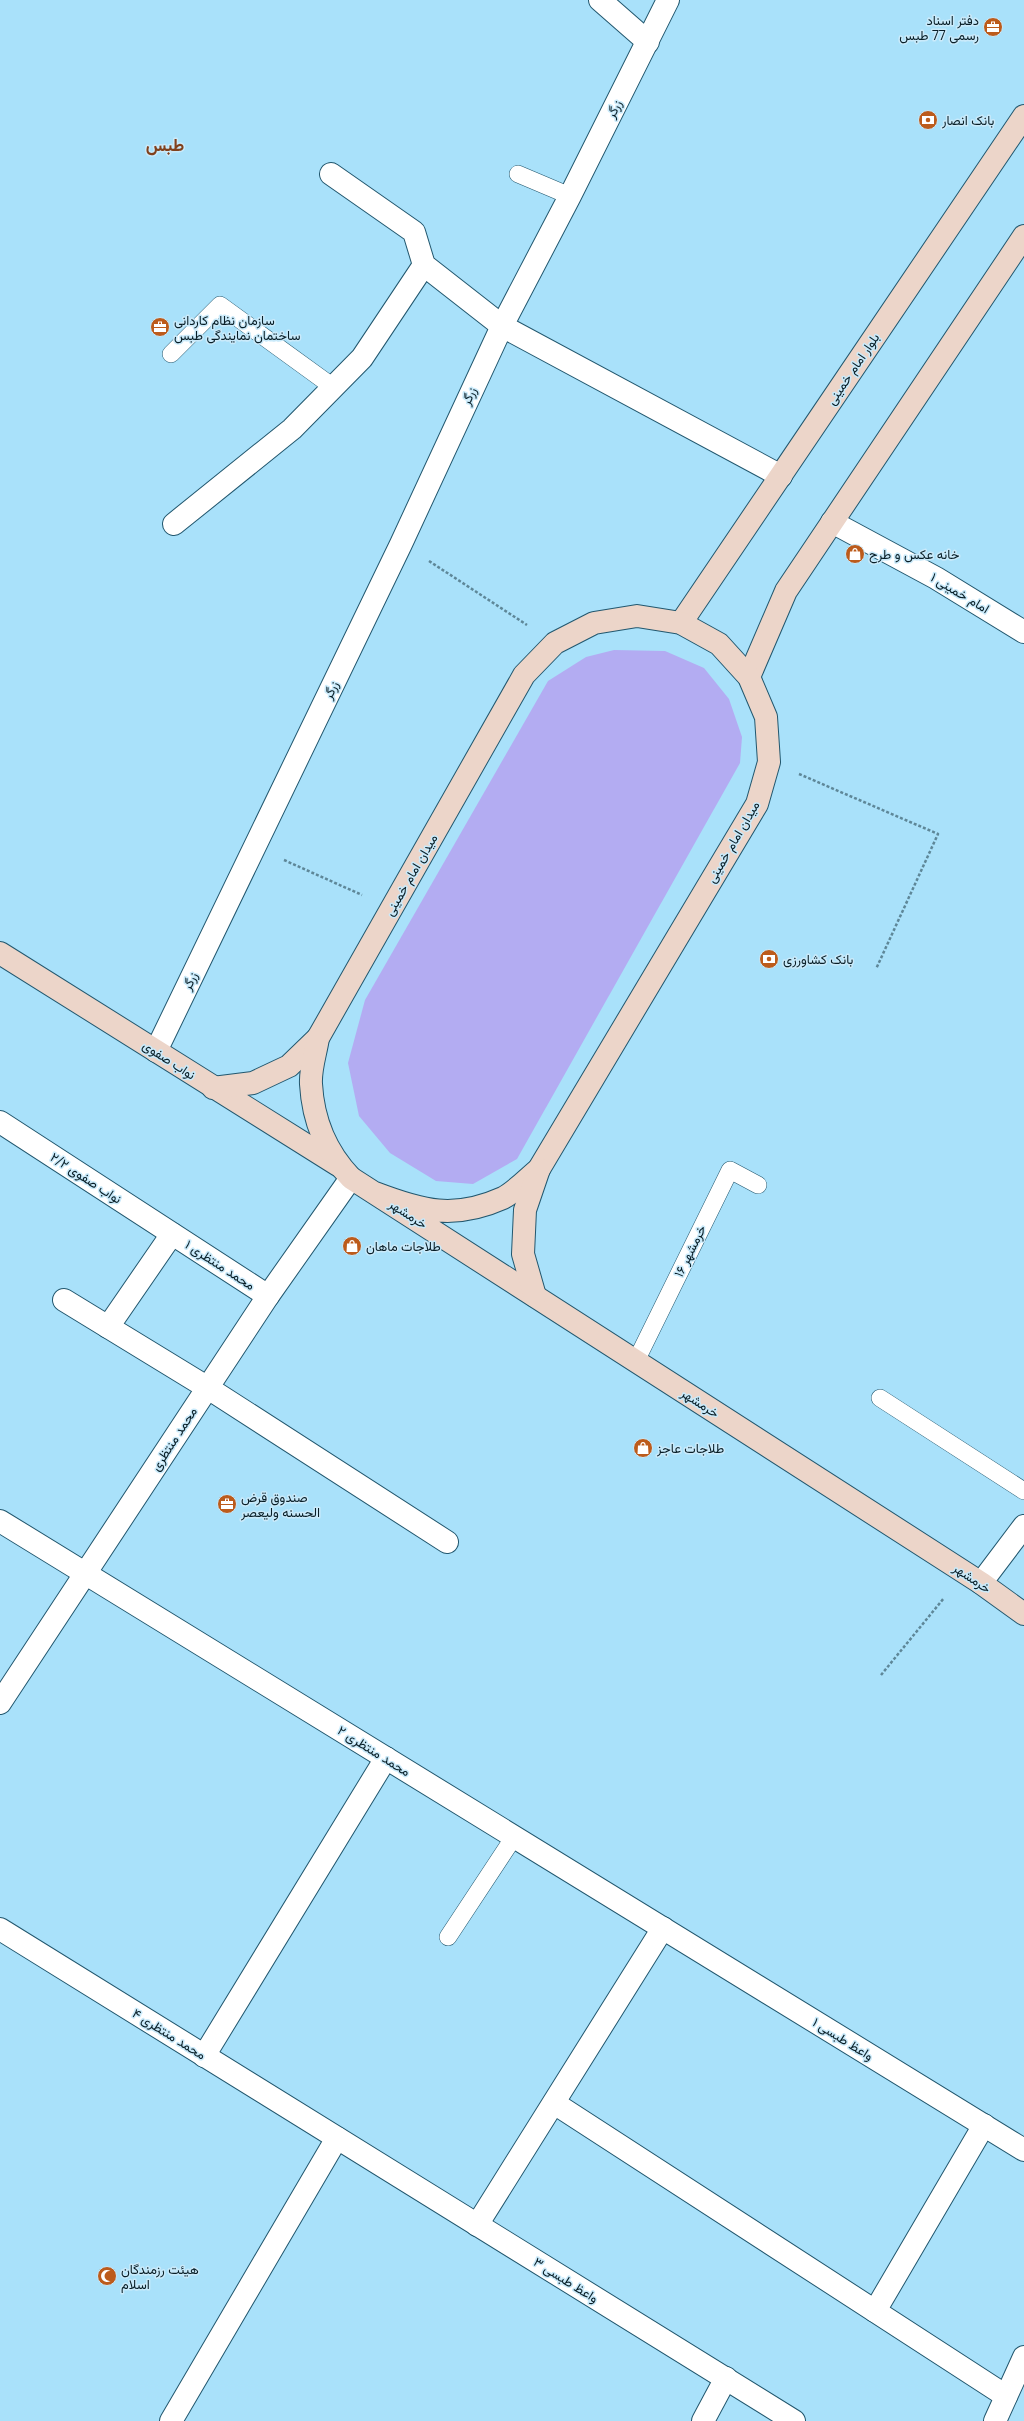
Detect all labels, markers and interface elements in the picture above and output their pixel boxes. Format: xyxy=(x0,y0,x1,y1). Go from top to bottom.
place label: دفتر اسناد رسمی 77 طبس xyxy=(899,12,979,44)
office icon: دفتر اسناد رسمی 77 طبس xyxy=(982,16,1004,38)
street label: زرگر xyxy=(602,97,626,122)
bank icon: بانک انصار xyxy=(917,109,939,131)
place label: بانک انصار xyxy=(941,112,995,129)
district label: طبس xyxy=(146,134,184,156)
place label: سازمان نظام کاردانی ساختمان نمایندگی طبس xyxy=(174,312,301,344)
office icon: سازمان نظام کاردانی ساختمان نمایندگی طبس xyxy=(149,316,171,338)
street label: بلوار امام خمینی xyxy=(823,330,883,408)
street label: زرگر xyxy=(457,384,481,409)
shop icon: خانه عکس و طرح xyxy=(844,543,866,565)
place label: خانه عکس و طرح xyxy=(869,546,960,564)
street label: امام خمینی ۱ xyxy=(928,569,992,617)
street label: زرگر xyxy=(319,678,343,703)
street label: میدان امام خمینی xyxy=(703,798,763,886)
street label: میدان امام خمینی xyxy=(381,831,441,919)
bank icon: بانک کشاورزی xyxy=(758,948,780,970)
place label: بانک کشاورزی xyxy=(783,951,854,968)
street label: زرگر xyxy=(178,969,202,994)
street label: نواب صفوی xyxy=(139,1037,199,1084)
street label: نواب صفوی ۲/۲ xyxy=(47,1149,125,1208)
street label: خرمشهر xyxy=(385,1195,431,1233)
street label: خرمشهر ۱۶ xyxy=(670,1222,710,1280)
shop icon: طلاجات ماهان xyxy=(341,1235,363,1257)
street label: محمد منتظری ۱ xyxy=(182,1236,258,1294)
place label: طلاجات ماهان xyxy=(366,1238,441,1255)
street label: خرمشهر xyxy=(677,1384,723,1422)
street label: محمد منتظری xyxy=(147,1404,201,1474)
shop icon: طلاجات عاجز xyxy=(632,1437,654,1459)
place label: طلاجات عاجز xyxy=(656,1440,724,1457)
place label: صندوق قرض الحسنه ولیعصر xyxy=(240,1489,320,1521)
office icon: صندوق قرض الحسنه ولیعصر xyxy=(216,1493,238,1515)
street label: خرمشهر xyxy=(949,1559,994,1597)
street label: محمد منتظری ۲ xyxy=(334,1722,414,1780)
street label: محمد منتظری ۴ xyxy=(129,2005,209,2063)
street label: واعظ طبسی ۱ xyxy=(809,2014,877,2064)
street label: واعظ طبسی ۳ xyxy=(530,2253,602,2307)
place label: هیئت رزمندگان اسلام xyxy=(121,2261,199,2293)
mosque icon: هیئت رزمندگان اسلام xyxy=(96,2265,118,2287)

